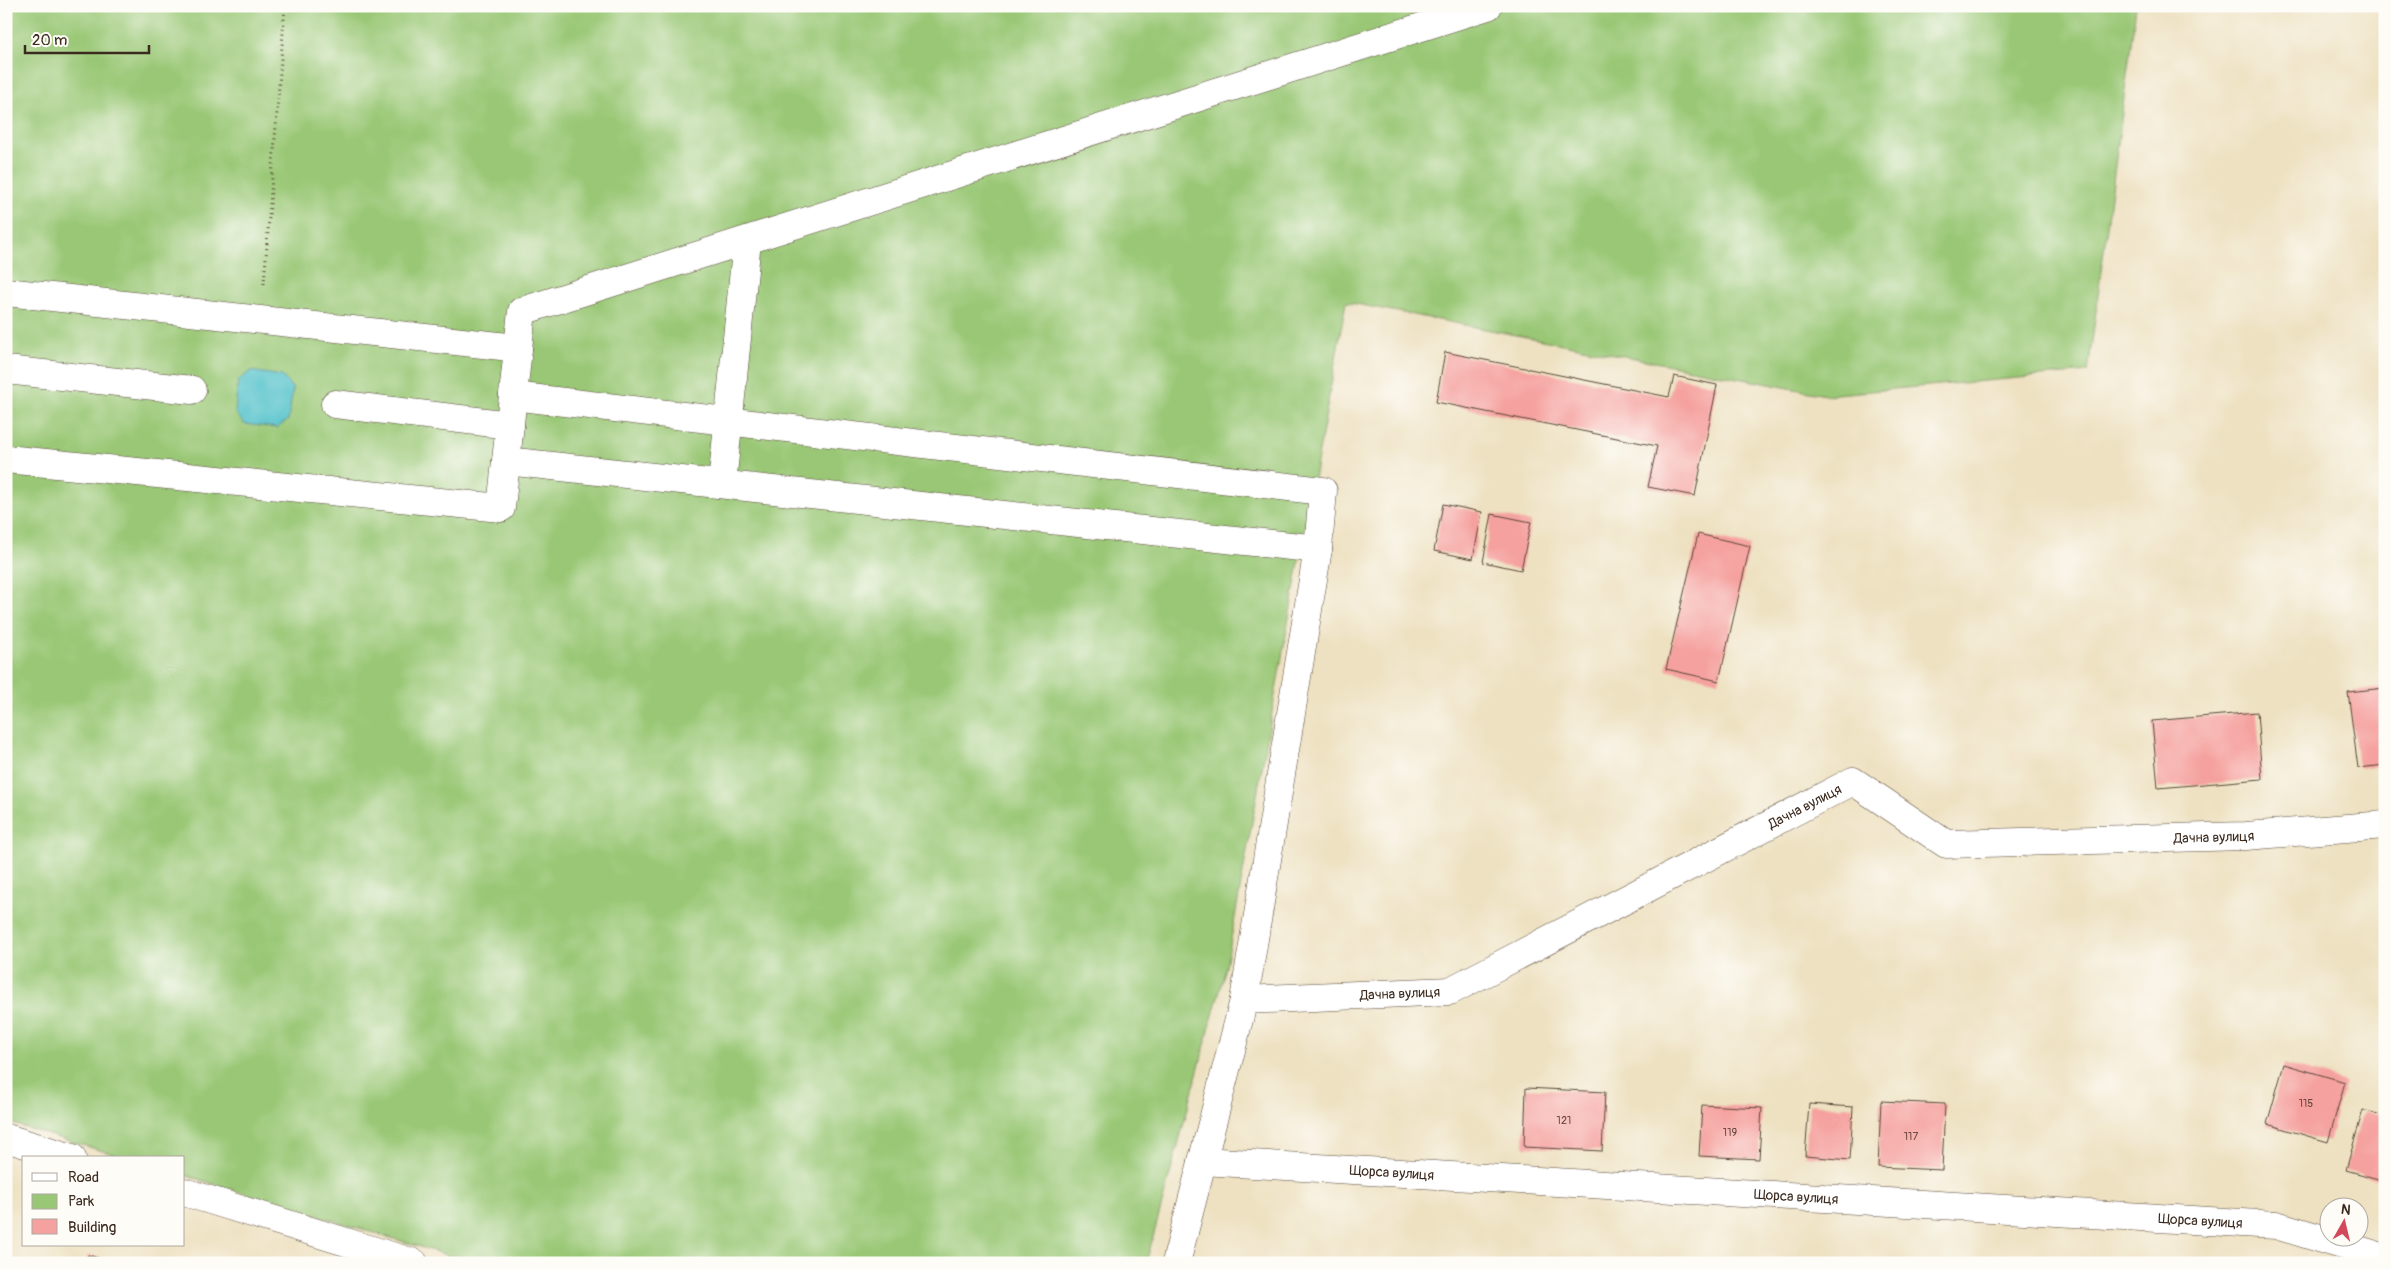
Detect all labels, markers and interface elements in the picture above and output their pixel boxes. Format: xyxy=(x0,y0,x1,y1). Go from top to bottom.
scale bar xyxy=(25,22,149,54)
text: 20 m xyxy=(32,31,67,50)
street label: Дачна вулиця xyxy=(1764,780,1844,833)
street label: Дачна вулиця xyxy=(2173,827,2255,846)
street label: Дачна вулиця xyxy=(1358,983,1440,1003)
house number: 115 xyxy=(2299,1097,2313,1110)
house number: 121 xyxy=(1557,1114,1571,1127)
house number: 119 xyxy=(1723,1126,1737,1139)
house number: 117 xyxy=(1904,1130,1918,1143)
legend xyxy=(22,1156,185,1246)
street label: Щорса вулиця xyxy=(1349,1161,1435,1183)
text: Road xyxy=(68,1168,99,1187)
street label: Щорса вулиця xyxy=(1753,1185,1839,1207)
text: Park xyxy=(68,1192,95,1211)
north arrow xyxy=(2318,1196,2368,1246)
text: N xyxy=(2340,1201,2352,1219)
street label: Щорса вулиця xyxy=(2157,1209,2243,1232)
text: Building xyxy=(68,1218,116,1237)

